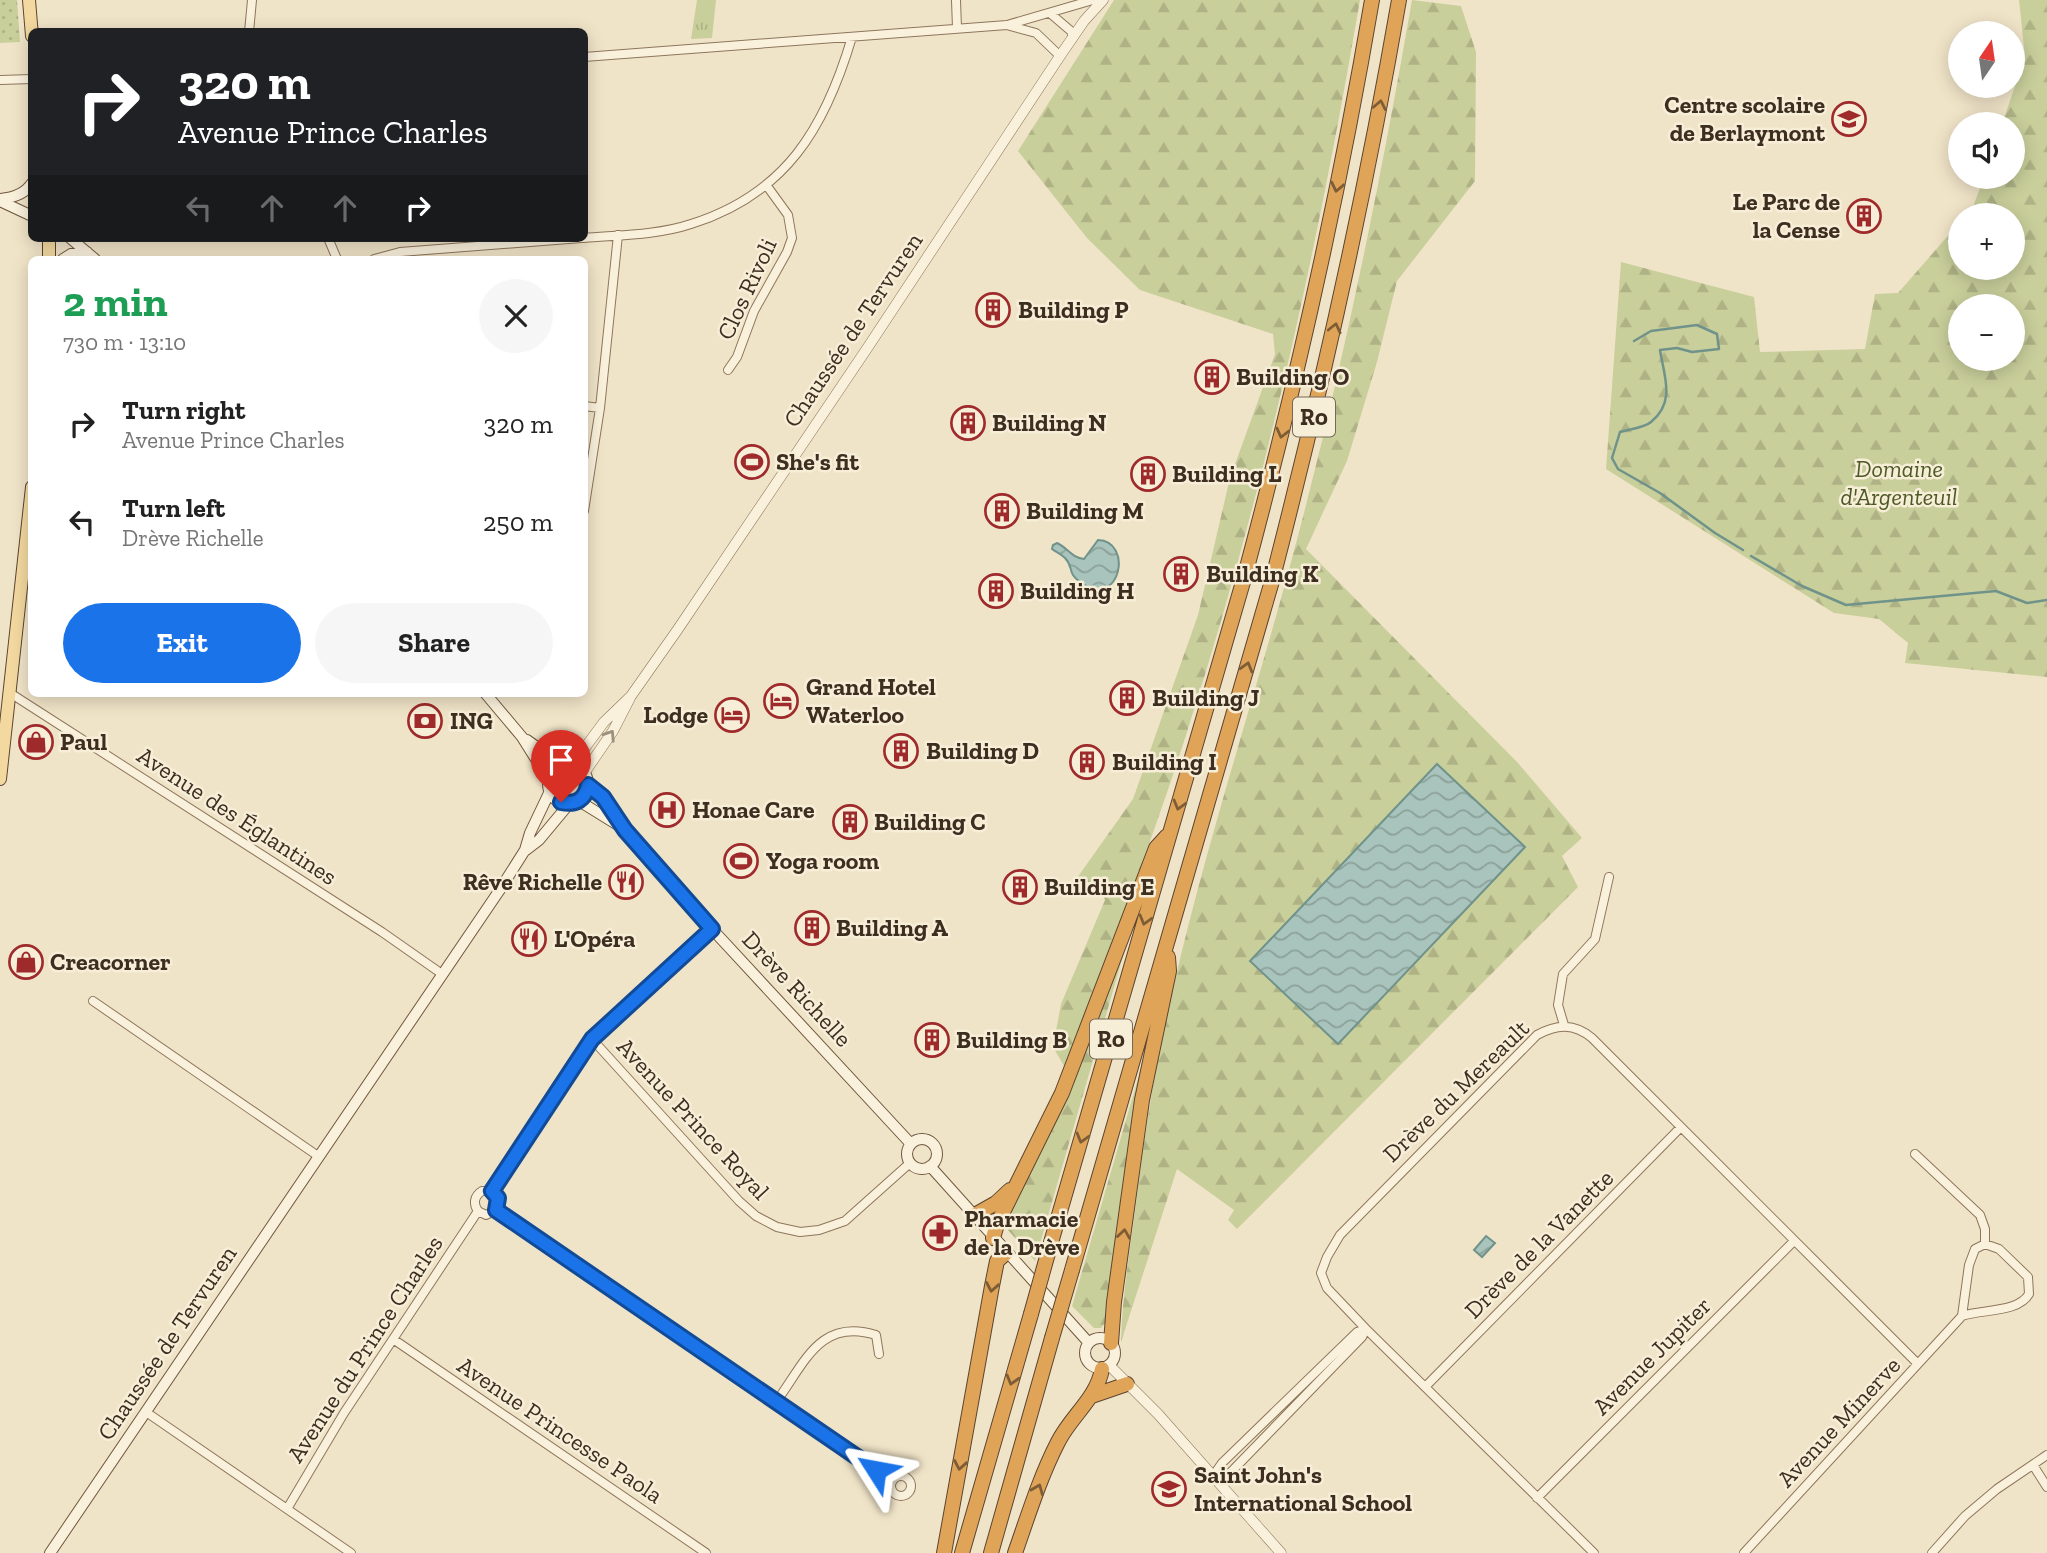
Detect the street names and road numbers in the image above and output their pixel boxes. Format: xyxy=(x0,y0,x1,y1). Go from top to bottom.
street label: Chaussée de Tervuren xyxy=(777,227,928,432)
street label: Clos Rivoli xyxy=(710,233,783,344)
road number: R0 xyxy=(1293,398,1335,436)
street label: Avenue des Églantines xyxy=(132,740,342,891)
street label: Drève Richelle xyxy=(736,925,858,1053)
street label: Drève du Mereault xyxy=(1376,1013,1535,1168)
road number: R0 xyxy=(1090,1020,1132,1058)
street label: Avenue Prince Royal xyxy=(611,1032,776,1205)
street label: Drève de la Vanette xyxy=(1458,1163,1619,1324)
street label: Avenue du Prince Charles xyxy=(280,1230,449,1467)
street label: Chaussée de Tervuren xyxy=(91,1240,242,1445)
street label: Avenue Jupiter xyxy=(1587,1291,1717,1421)
street label: Avenue Princesse Paola xyxy=(452,1350,669,1509)
street label: Avenue Minerve xyxy=(1771,1350,1906,1493)

